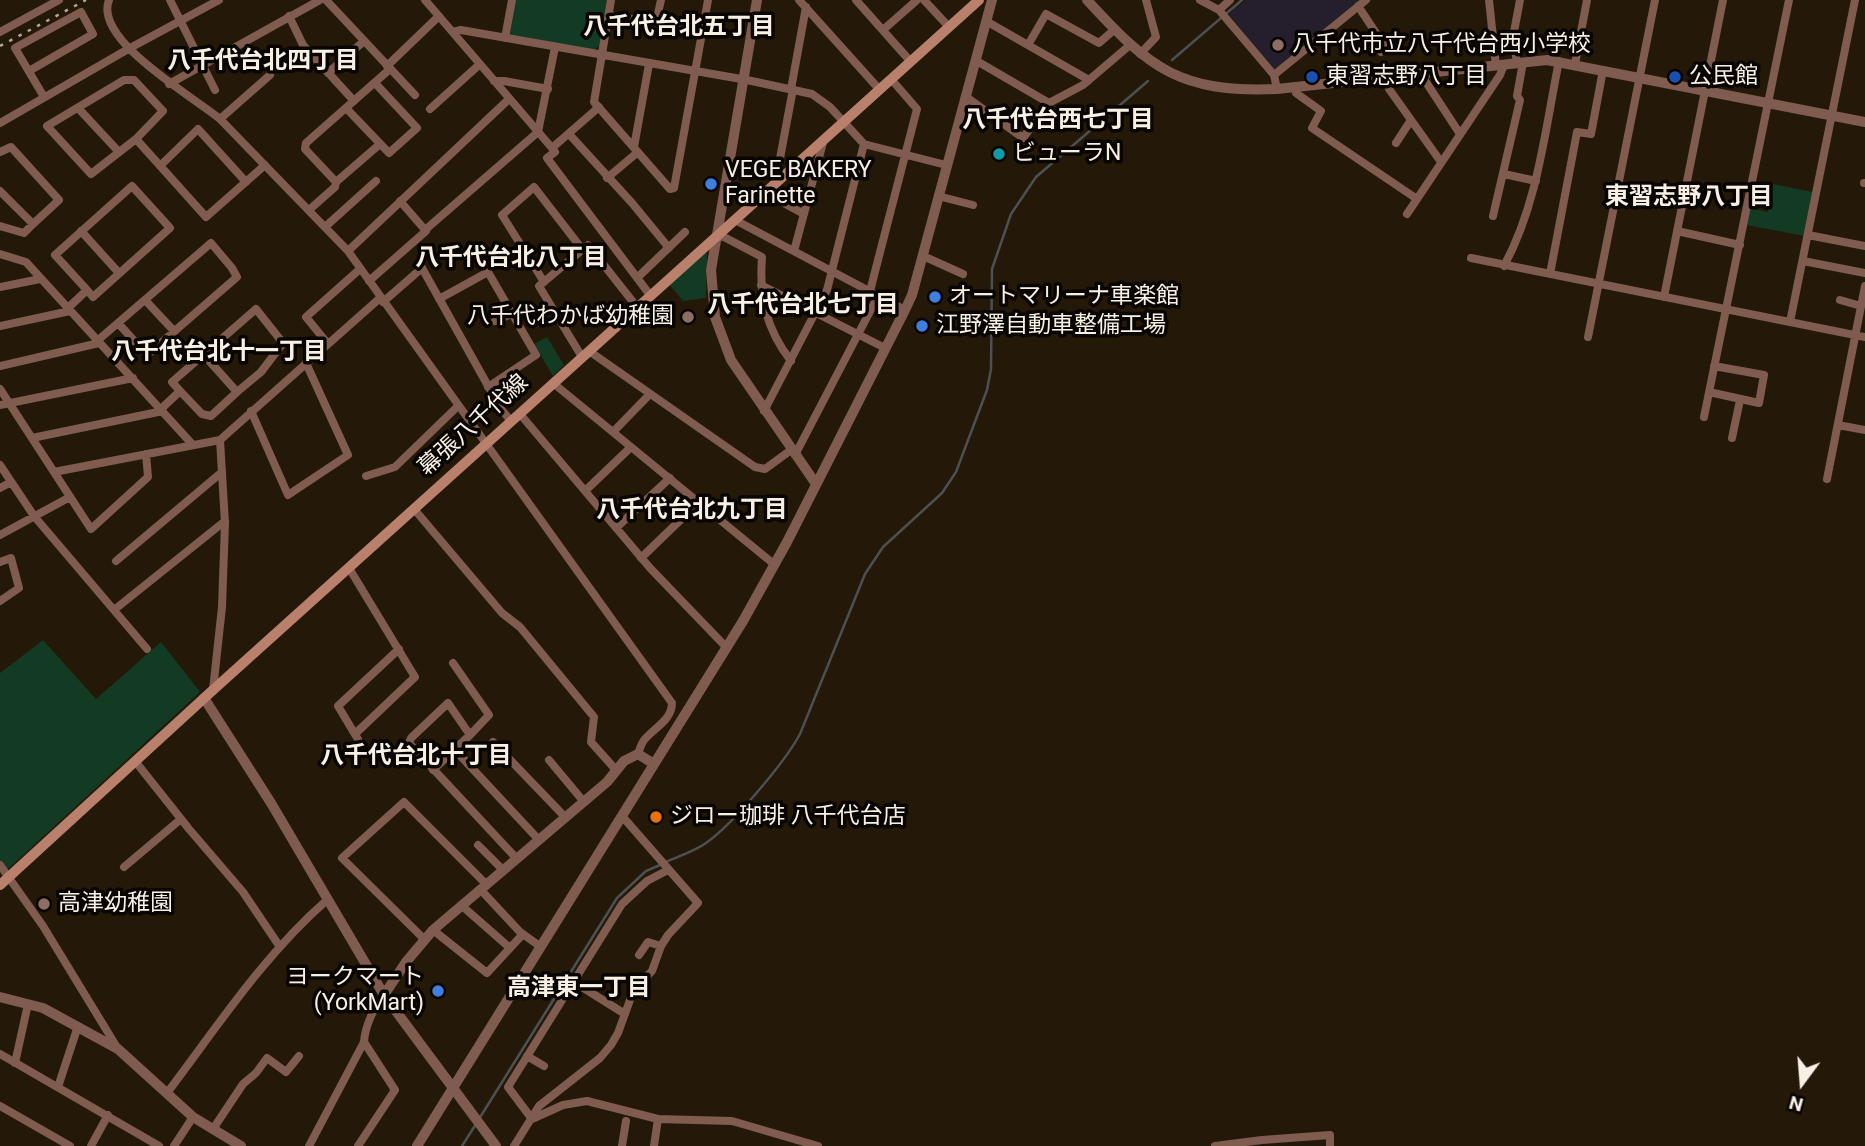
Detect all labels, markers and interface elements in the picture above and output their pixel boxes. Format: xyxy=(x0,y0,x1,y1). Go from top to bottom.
district label: 八千代台北五丁目 xyxy=(583,14,775,42)
place label: 八千代市立八千代台西小学校 xyxy=(1292,31,1591,59)
marker: 八千代市立八千代台西小学校 xyxy=(1270,37,1286,53)
district label: 八千代台北四丁目 xyxy=(167,48,359,76)
place label: 東習志野八丁目 xyxy=(1326,63,1487,91)
place label: 公民館 xyxy=(1689,63,1758,91)
marker: 東習志野八丁目 xyxy=(1304,69,1320,85)
marker: 公民館 xyxy=(1667,69,1683,85)
district label: 八千代台西七丁目 xyxy=(962,107,1154,135)
place label: ビューラN xyxy=(1013,140,1121,168)
marker: ビューラN xyxy=(991,146,1007,162)
place label: VEGE BAKERY Farinette xyxy=(725,157,871,211)
marker: VEGE BAKERY Farinette xyxy=(703,176,719,192)
district label: 東習志野八丁目 xyxy=(1605,184,1773,212)
district label: 八千代台北八丁目 xyxy=(415,245,607,273)
place label: オートマリーナ車楽館 xyxy=(949,283,1179,311)
marker: オートマリーナ車楽館 xyxy=(927,289,943,305)
district label: 八千代台北七丁目 xyxy=(707,292,899,320)
place label: 八千代わかば幼稚園 xyxy=(467,303,674,331)
marker: 八千代わかば幼稚園 xyxy=(680,309,696,325)
place label: 江野澤自動車整備工場 xyxy=(936,312,1166,340)
marker: 江野澤自動車整備工場 xyxy=(914,318,930,334)
district label: 八千代台北十一丁目 xyxy=(111,339,327,367)
street label: 幕張八千代線 xyxy=(413,370,535,482)
district label: 八千代台北九丁目 xyxy=(596,497,788,525)
district label: 八千代台北十丁目 xyxy=(320,743,512,771)
place label: ジロー珈琲 八千代台店 xyxy=(670,803,906,831)
marker: ジロー珈琲 八千代台店 xyxy=(648,809,664,825)
place label: 高津幼稚園 xyxy=(58,890,173,918)
marker: 高津幼稚園 xyxy=(36,896,52,912)
place label: ヨークマート (YorkMart) xyxy=(286,964,424,1018)
district label: 高津東一丁目 xyxy=(507,975,651,1003)
marker: ヨークマート (YorkMart) xyxy=(430,983,446,999)
north arrow xyxy=(1767,1048,1837,1118)
text: N xyxy=(1786,1091,1806,1117)

